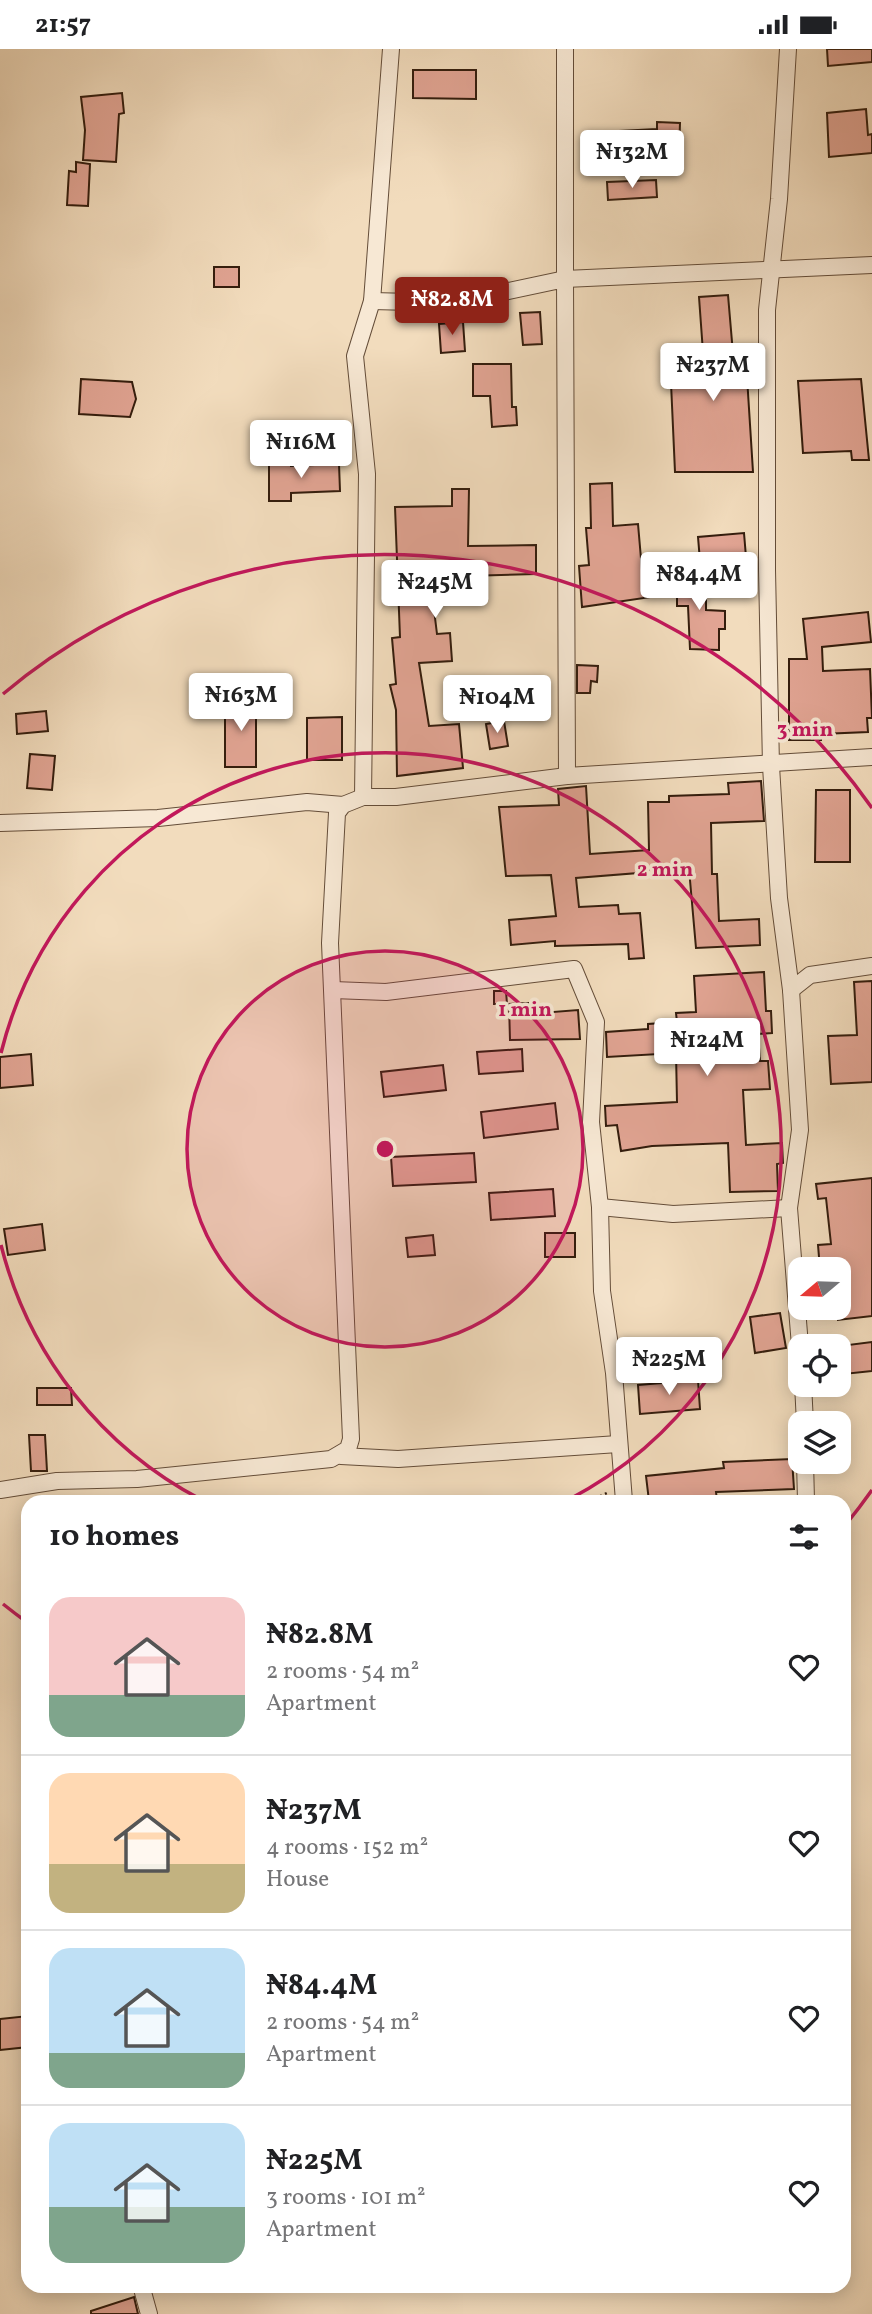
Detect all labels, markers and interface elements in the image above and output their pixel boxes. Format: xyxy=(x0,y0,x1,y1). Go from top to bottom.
text: 21:57 xyxy=(35,7,91,43)
pin: ₦132M xyxy=(583,131,681,190)
text: ₦132M xyxy=(596,137,668,169)
pin: ₦82.8M xyxy=(395,278,509,337)
text: ₦82.8M xyxy=(411,284,493,316)
pin: ₦237M xyxy=(664,343,762,403)
text: ₦237M xyxy=(676,350,750,382)
pin: ₦116M xyxy=(252,421,350,480)
text: ₦116M xyxy=(266,427,336,459)
pin: ₦84.4M xyxy=(642,553,756,612)
text: ₦84.4M xyxy=(656,559,742,591)
pin: ₦245M xyxy=(386,561,484,620)
text: ₦245M xyxy=(397,567,473,599)
pin: ₦163M xyxy=(192,673,290,733)
pin: ₦104M xyxy=(448,675,546,735)
text: ₦163M xyxy=(205,680,277,712)
text: ₦104M xyxy=(459,682,535,714)
text: 3 min xyxy=(777,716,833,745)
text: 2 min xyxy=(637,856,693,885)
text: 1 min xyxy=(498,996,552,1025)
pin: ₦124M xyxy=(658,1019,756,1078)
text: ₦124M xyxy=(670,1025,744,1057)
centre of rings xyxy=(373,1137,397,1161)
north arrow xyxy=(788,1257,850,1319)
map controls xyxy=(788,1257,851,1474)
button: locate xyxy=(788,1334,851,1397)
pin: ₦225M xyxy=(620,1337,718,1397)
text: ₦225M xyxy=(632,1344,706,1376)
button: layers xyxy=(788,1411,851,1474)
text: 10 homes xyxy=(49,1516,179,1558)
icon: filters xyxy=(785,1518,823,1556)
text: ₦82.8M xyxy=(266,1614,373,1656)
icon: home xyxy=(105,1625,189,1709)
icon: heart xyxy=(785,1648,823,1686)
text: 2 rooms · 54 m² xyxy=(266,1656,419,1688)
text: Apartment xyxy=(266,1688,377,1720)
text: ₦237M xyxy=(266,1790,362,1832)
icon: home xyxy=(105,1801,189,1885)
icon: heart xyxy=(785,1824,823,1862)
text: 4 rooms · 152 m² xyxy=(266,1832,428,1864)
text: House xyxy=(266,1864,329,1896)
text: ₦84.4M xyxy=(266,1965,377,2007)
icon: home xyxy=(105,1976,189,2060)
icon: heart xyxy=(785,1999,823,2037)
text: 2 rooms · 54 m² xyxy=(266,2007,419,2039)
text: Apartment xyxy=(266,2039,377,2071)
text: ₦225M xyxy=(266,2140,362,2182)
icon: home xyxy=(105,2151,189,2235)
icon: heart xyxy=(785,2174,823,2212)
text: 3 rooms · 101 m² xyxy=(266,2182,426,2214)
text: Apartment xyxy=(266,2214,377,2246)

